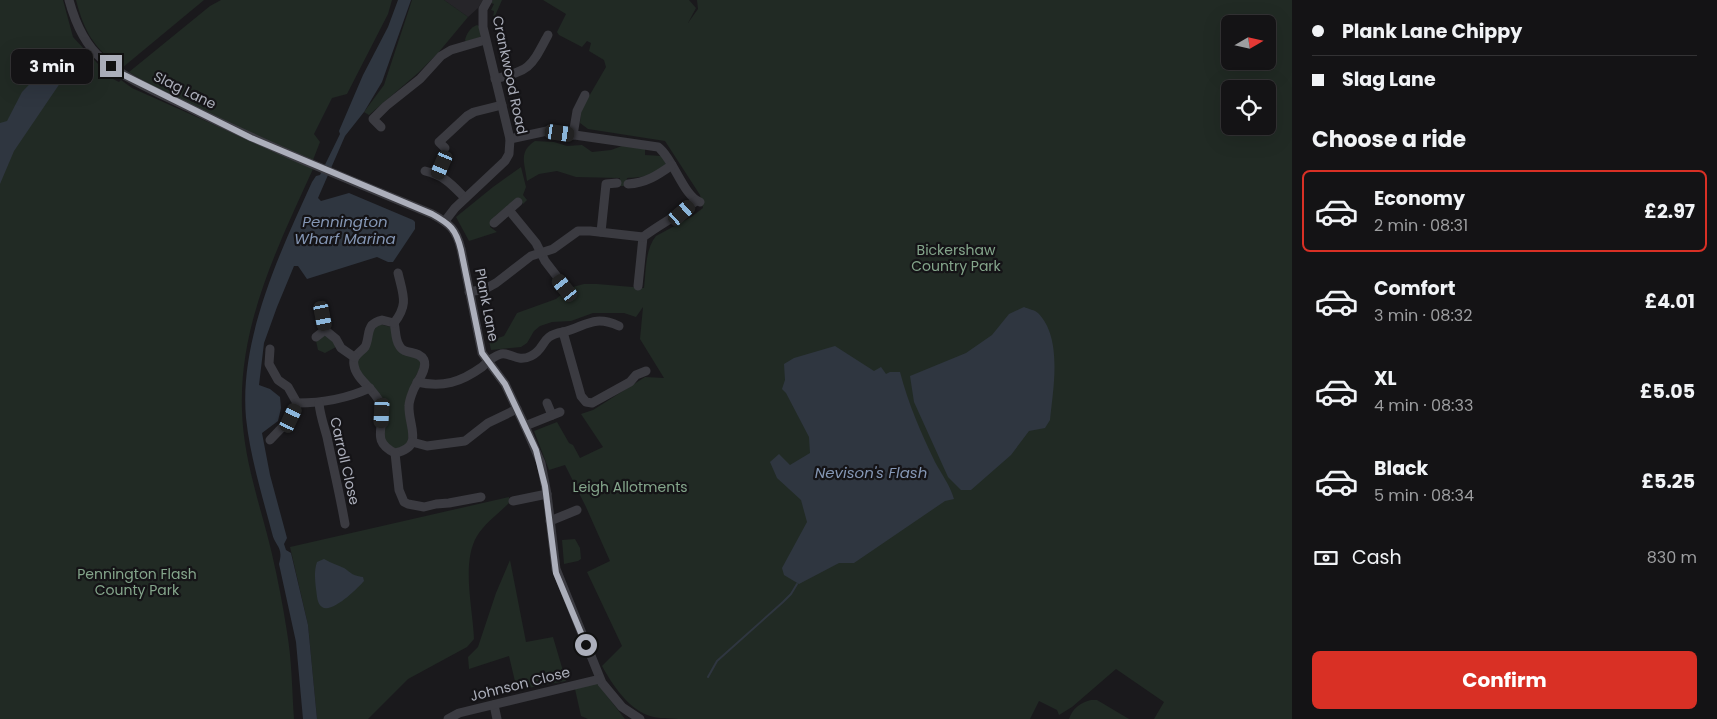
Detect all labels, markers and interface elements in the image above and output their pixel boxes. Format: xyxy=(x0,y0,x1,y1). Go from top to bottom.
street label: Crankwood Road xyxy=(488,14,532,136)
north arrow xyxy=(1221,15,1276,70)
map controls xyxy=(1221,15,1276,135)
text: Plank Lane Chippy xyxy=(1342,18,1522,45)
callout: 3 min xyxy=(11,48,94,84)
text: 3 min xyxy=(29,55,75,78)
route end xyxy=(100,55,122,77)
street label: Slag Lane xyxy=(150,66,220,114)
text: Slag Lane xyxy=(1342,66,1436,93)
button: locate xyxy=(1221,80,1276,135)
car xyxy=(544,123,575,143)
text: Choose a ride xyxy=(1312,124,1466,155)
car xyxy=(429,148,454,182)
text: Economy xyxy=(1374,185,1465,212)
icon: car xyxy=(1314,189,1359,234)
car xyxy=(665,197,698,229)
text: £2.97 xyxy=(1644,198,1695,225)
water label: Pennington Wharf Marina xyxy=(294,211,396,249)
text: 2 min · 08:31 xyxy=(1374,214,1468,237)
park label: Bickershaw Country Park xyxy=(911,240,1002,276)
street label: Plank Lane xyxy=(470,267,504,344)
car xyxy=(549,272,580,304)
text: Comfort xyxy=(1374,275,1456,302)
icon: car xyxy=(1314,279,1359,324)
text: £4.01 xyxy=(1645,288,1695,315)
car xyxy=(312,300,333,332)
text: 3 min · 08:32 xyxy=(1374,304,1472,327)
text: XL xyxy=(1374,365,1397,392)
icon: car xyxy=(1314,369,1359,414)
text: £5.05 xyxy=(1640,378,1695,405)
text: 4 min · 08:33 xyxy=(1374,394,1473,417)
car xyxy=(373,398,390,428)
car xyxy=(277,401,304,435)
street label: Carroll Close xyxy=(325,415,365,507)
text: Black xyxy=(1374,455,1428,482)
icon: car xyxy=(1314,459,1359,504)
water label: Nevison's Flash xyxy=(815,462,927,483)
text: £5.25 xyxy=(1641,468,1695,495)
park label: Leigh Allotments xyxy=(572,477,688,497)
text: 5 min · 08:34 xyxy=(1374,484,1474,507)
icon: cash xyxy=(1312,544,1340,572)
text: Cash xyxy=(1352,544,1402,571)
text: 830 m xyxy=(1647,546,1697,569)
park label: Pennington Flash County Park xyxy=(77,564,197,600)
route start xyxy=(575,634,597,656)
button: Confirm xyxy=(1312,651,1697,709)
street label: Johnson Close xyxy=(468,662,572,706)

